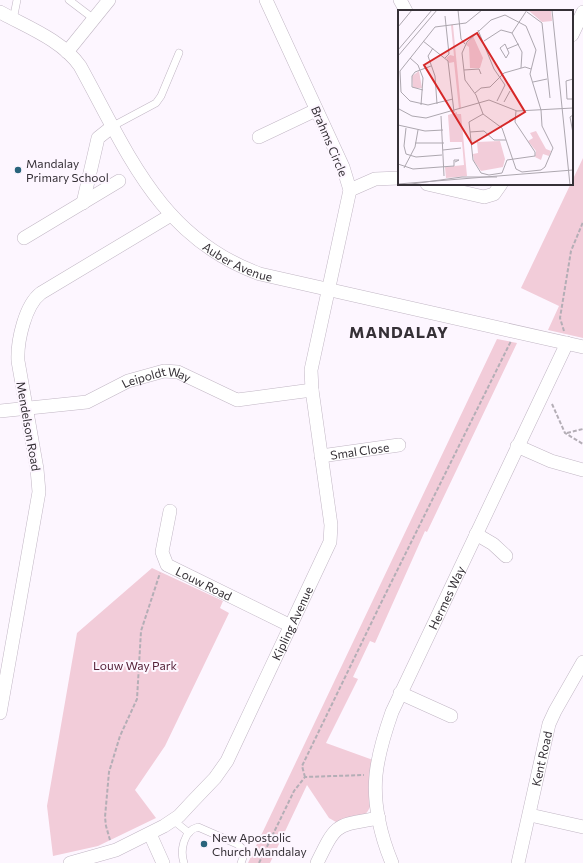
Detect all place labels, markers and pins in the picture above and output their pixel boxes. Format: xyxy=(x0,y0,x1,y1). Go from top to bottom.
place label: Mandalay Primary School xyxy=(26,156,109,184)
marker: Mandalay Primary School xyxy=(13,165,23,175)
place label: New Apostolic Church Mandalay xyxy=(212,830,307,858)
marker: New Apostolic Church Mandalay xyxy=(199,839,209,849)

